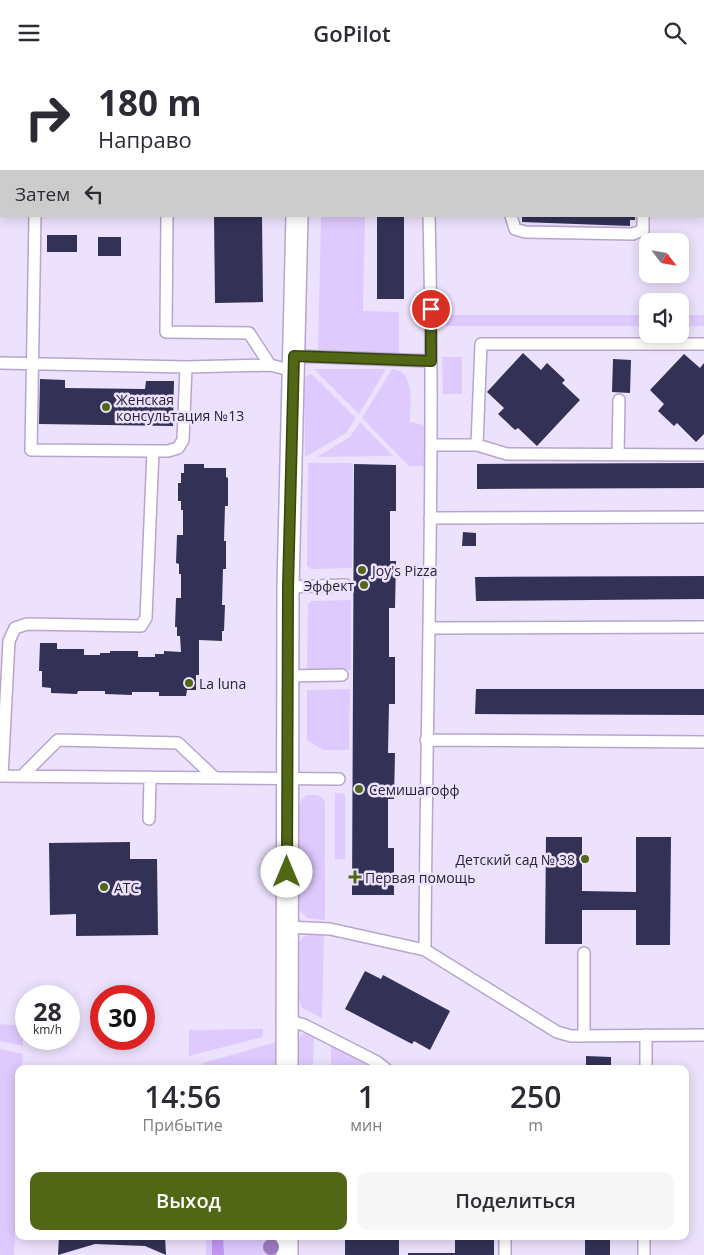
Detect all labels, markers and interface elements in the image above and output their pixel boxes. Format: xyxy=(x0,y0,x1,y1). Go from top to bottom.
text: GoPilot xyxy=(313,18,391,48)
icon: menu xyxy=(15,19,43,47)
icon: search xyxy=(661,19,689,47)
text: 180 m xyxy=(98,79,202,126)
icon: right xyxy=(15,85,80,150)
text: Направо xyxy=(98,124,192,154)
icon: left xyxy=(80,180,108,208)
text: Затем xyxy=(15,181,70,207)
north arrow xyxy=(639,233,689,283)
map controls xyxy=(639,233,689,343)
pin xyxy=(410,288,452,330)
button: sound xyxy=(639,293,689,343)
icon: arrive xyxy=(417,295,445,323)
place label: Женская консультация №13 xyxy=(116,390,244,425)
marker: Женская консультация №13 xyxy=(100,401,112,413)
place label: Joy's Pizza xyxy=(370,561,437,580)
marker: Joy's Pizza xyxy=(356,564,368,576)
place label: Эффект xyxy=(303,576,354,595)
marker: Эффект xyxy=(358,579,370,591)
place label: La luna xyxy=(199,674,246,693)
marker: La luna xyxy=(183,677,195,689)
place label: Семишагофф xyxy=(369,780,460,799)
marker: Семишагофф xyxy=(353,783,365,795)
position arrow xyxy=(260,845,312,897)
place label: Детский сад № 38 xyxy=(456,850,575,869)
marker: Детский сад № 38 xyxy=(579,853,591,865)
place label: Первая помощь xyxy=(365,868,475,887)
marker: Первая помощь xyxy=(349,871,361,883)
place label: АТС xyxy=(114,878,140,897)
marker: АТС xyxy=(98,881,110,893)
speed limit sign: 30 xyxy=(90,985,155,1050)
text: 28 xyxy=(33,994,62,1028)
text: km/h xyxy=(33,1021,62,1038)
text: 14:56 xyxy=(144,1076,221,1117)
text: 1 xyxy=(358,1076,375,1117)
text: 250 xyxy=(510,1076,561,1117)
text: Прибытие xyxy=(143,1114,223,1136)
text: мин xyxy=(350,1114,382,1136)
text: m xyxy=(528,1114,543,1136)
button: Выход xyxy=(30,1172,347,1230)
button: Поделиться xyxy=(357,1172,674,1230)

